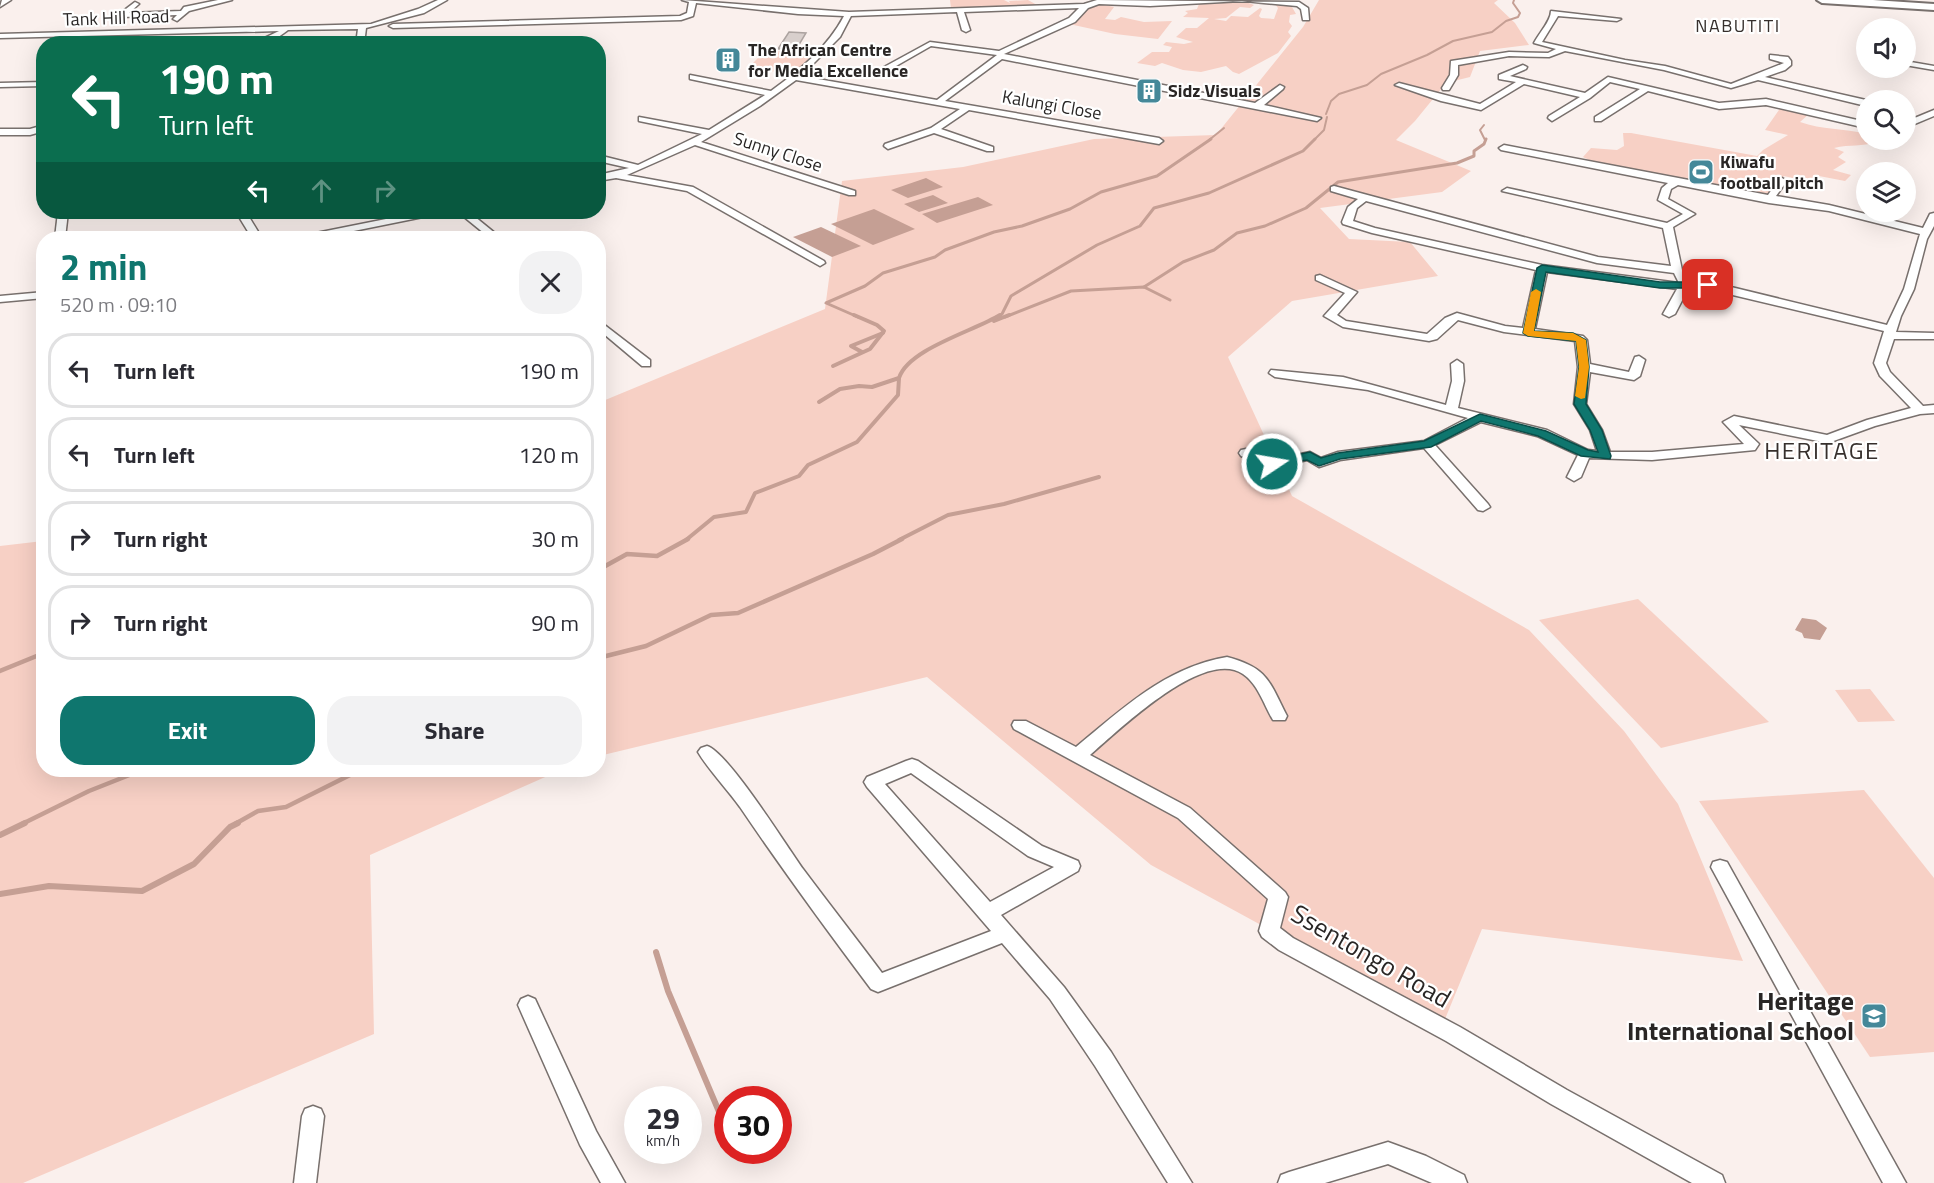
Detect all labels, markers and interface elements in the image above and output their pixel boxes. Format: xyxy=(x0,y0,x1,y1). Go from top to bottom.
street label: Tank Hill Road xyxy=(62,2,170,33)
district label: NABUTITI xyxy=(1695,12,1781,39)
map controls xyxy=(1856,18,1916,222)
button: sound xyxy=(1856,18,1916,78)
place label: The African Centre for Media Excellence xyxy=(748,36,908,84)
building icon: The African Centre for Media Excellence xyxy=(713,45,743,75)
text: 190 m xyxy=(159,46,274,110)
icon: left xyxy=(60,60,138,138)
building icon: Sidz Visuals xyxy=(1134,76,1164,106)
place label: Sidz Visuals xyxy=(1168,77,1261,104)
street label: Kalungi Close xyxy=(1000,82,1104,127)
button: search xyxy=(1856,90,1916,150)
text: Turn left xyxy=(159,104,253,145)
street label: Sunny Close xyxy=(730,124,826,179)
place label: Kiwafu football pitch xyxy=(1720,148,1824,196)
sports icon: Kiwafu football pitch xyxy=(1686,157,1716,187)
button: layers xyxy=(1856,162,1916,222)
icon: left xyxy=(242,174,275,207)
icon: ahead xyxy=(305,174,338,207)
icon: right xyxy=(368,174,401,207)
text: 2 min xyxy=(60,239,147,294)
button: close xyxy=(519,251,582,314)
pin xyxy=(1682,259,1733,310)
icon: arrive xyxy=(1691,268,1724,301)
text: 520 m · 09:10 xyxy=(60,289,177,320)
icon: left xyxy=(63,354,96,387)
text: Turn left xyxy=(114,354,195,388)
text: 190 m xyxy=(519,354,579,388)
position arrow xyxy=(1240,432,1304,496)
district label: HERITAGE xyxy=(1764,432,1880,468)
icon: left xyxy=(63,438,96,471)
text: Turn left xyxy=(114,438,195,472)
text: 120 m xyxy=(519,438,579,472)
icon: right xyxy=(63,522,96,555)
text: Turn right xyxy=(114,522,208,556)
text: 30 m xyxy=(531,522,579,556)
icon: right xyxy=(63,606,96,639)
text: Turn right xyxy=(114,606,208,640)
text: 90 m xyxy=(531,606,579,640)
button: Exit xyxy=(60,696,315,765)
button: Share xyxy=(327,696,582,765)
street label: Ssentongo Road xyxy=(1284,894,1459,1017)
place label: Heritage International School xyxy=(1627,981,1854,1050)
school or university icon: Heritage International School xyxy=(1859,1001,1889,1031)
speed limit sign: 30 xyxy=(714,1086,792,1164)
text: 29 xyxy=(646,1095,680,1141)
text: km/h xyxy=(646,1129,680,1152)

